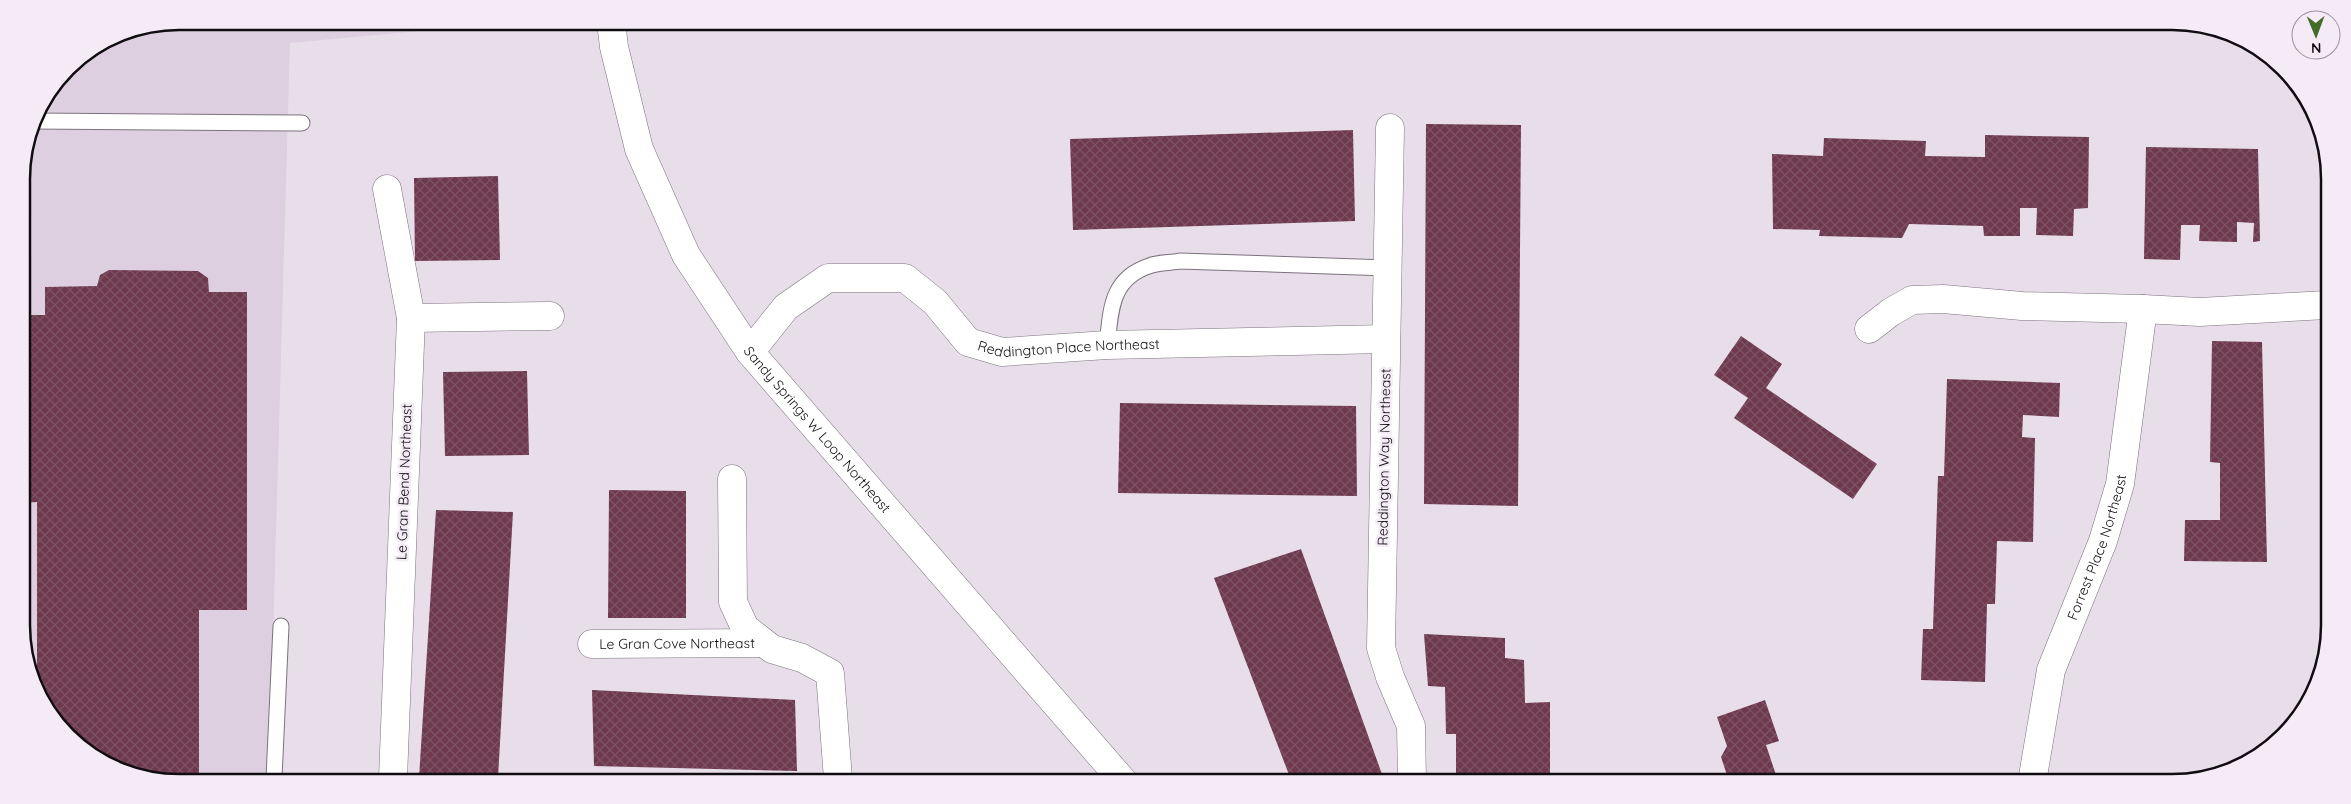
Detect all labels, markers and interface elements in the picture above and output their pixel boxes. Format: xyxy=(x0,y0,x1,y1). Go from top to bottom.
north arrow xyxy=(2291,10,2341,60)
text: N xyxy=(2311,39,2322,57)
street label: Reddington Place Northeast xyxy=(976,335,1160,361)
street label: Sandy Springs W Loop Northeast xyxy=(740,343,895,517)
street label: Reddington Way Northeast xyxy=(1373,368,1395,546)
street label: Le Gran Bend Northeast xyxy=(392,403,416,560)
street label: Forrest Place Northeast xyxy=(2063,473,2130,623)
street label: Le Gran Cove Northeast xyxy=(599,634,755,653)

